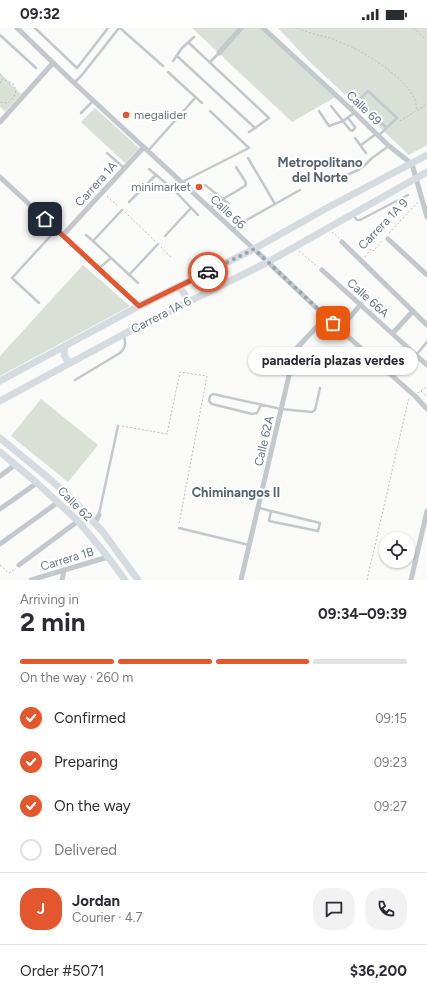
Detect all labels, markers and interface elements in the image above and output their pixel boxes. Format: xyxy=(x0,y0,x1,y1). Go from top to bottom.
text: 09:32 xyxy=(20,5,60,23)
street label: Calle 69 xyxy=(344,88,385,128)
place label: megalider xyxy=(134,108,187,122)
marker: megalider xyxy=(121,110,131,120)
district label: Metropolitano del Norte xyxy=(278,155,363,185)
street label: Carrera 1A xyxy=(72,159,120,209)
place label: minimarket xyxy=(131,180,191,194)
marker: minimarket xyxy=(194,182,204,192)
street label: Calle 66 xyxy=(207,192,249,232)
street label: Carrera 1A 9 xyxy=(355,195,411,252)
pin xyxy=(28,202,62,236)
icon: home xyxy=(34,208,56,230)
courier xyxy=(188,252,228,292)
icon: car xyxy=(197,261,219,283)
street label: Calle 66A xyxy=(344,276,392,320)
street label: Carrera 1A 6 xyxy=(129,294,194,336)
pin xyxy=(316,306,350,340)
icon: bag xyxy=(322,312,344,334)
callout: panadería plazas verdes xyxy=(248,347,418,375)
text: panadería plazas verdes xyxy=(262,353,404,368)
street label: Calle 62A xyxy=(251,414,277,468)
street label: Calle 62 xyxy=(55,484,95,524)
district label: Chiminangos II xyxy=(192,485,280,500)
map controls xyxy=(379,532,415,568)
button: locate xyxy=(379,532,415,568)
street label: Carrera 1B xyxy=(39,544,95,574)
text: Arriving in xyxy=(20,592,79,607)
text: 09:34–09:39 xyxy=(318,605,407,623)
text: 2 min xyxy=(20,606,86,638)
text: On the way · 260 m xyxy=(20,670,133,685)
icon: check xyxy=(20,707,42,729)
text: Confirmed xyxy=(54,709,126,727)
text: 09:15 xyxy=(375,711,407,726)
icon: check xyxy=(20,751,42,773)
text: Preparing xyxy=(54,753,118,771)
text: 09:23 xyxy=(374,755,407,770)
icon: check xyxy=(20,795,42,817)
text: On the way xyxy=(54,797,131,815)
text: 09:27 xyxy=(374,799,407,814)
text: Delivered xyxy=(54,841,117,859)
button: chat xyxy=(313,888,355,930)
button: phone xyxy=(365,888,407,930)
text: Jordan xyxy=(72,892,120,910)
text: J xyxy=(37,900,45,918)
text: Courier · 4.7 xyxy=(72,910,143,925)
text: Order #5071 xyxy=(20,962,104,980)
text: $36,200 xyxy=(350,962,407,980)

